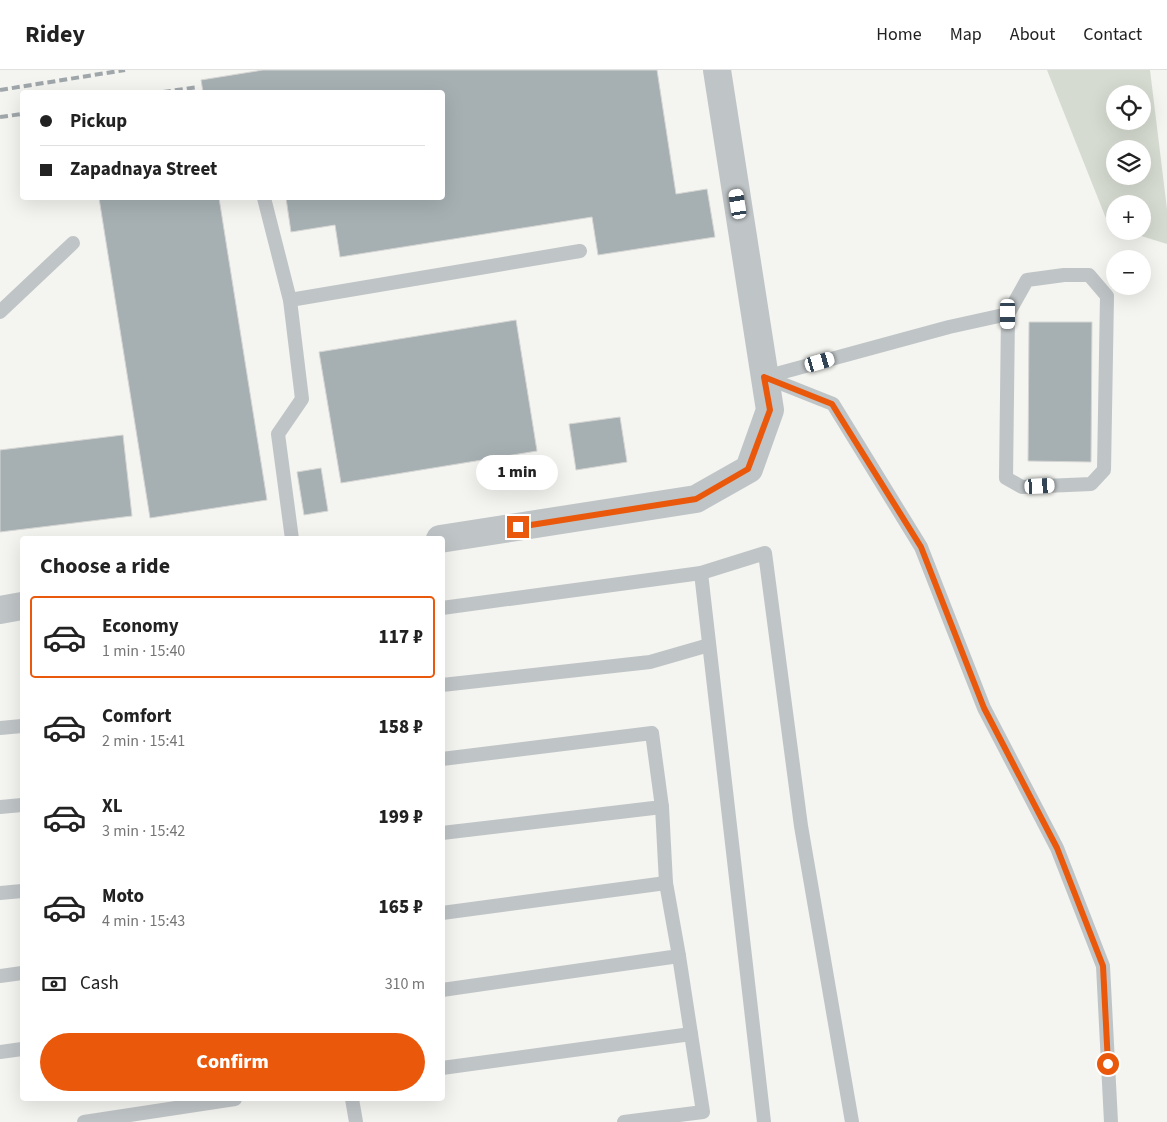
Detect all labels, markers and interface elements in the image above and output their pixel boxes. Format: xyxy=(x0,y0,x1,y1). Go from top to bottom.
text: Ridey xyxy=(25,17,85,52)
text: Home xyxy=(876,22,922,47)
text: Map xyxy=(950,22,982,47)
text: About xyxy=(1010,22,1055,47)
text: Contact xyxy=(1083,22,1142,47)
map controls xyxy=(1106,85,1151,295)
button: locate xyxy=(1106,85,1151,130)
text: Pickup xyxy=(70,108,127,135)
button: layers xyxy=(1106,140,1151,185)
text: Zapadnaya Street xyxy=(70,156,217,183)
car xyxy=(728,188,747,220)
button: + xyxy=(1106,195,1151,240)
button: − xyxy=(1106,250,1151,295)
car xyxy=(1000,299,1015,329)
car xyxy=(803,351,836,373)
callout: 1 min xyxy=(477,454,559,490)
text: 1 min xyxy=(497,461,537,483)
car xyxy=(1024,478,1055,494)
route end xyxy=(507,516,529,538)
text: Choose a ride xyxy=(40,550,170,582)
text: Economy xyxy=(102,613,179,640)
icon: car xyxy=(42,615,87,660)
text: 117 ₽ xyxy=(379,624,423,651)
text: 1 min · 15:40 xyxy=(102,640,185,662)
text: Comfort xyxy=(102,703,172,730)
icon: car xyxy=(42,705,87,750)
text: 158 ₽ xyxy=(379,714,423,741)
text: 2 min · 15:41 xyxy=(102,730,185,752)
text: XL xyxy=(102,793,123,820)
icon: car xyxy=(42,795,87,840)
text: 199 ₽ xyxy=(379,804,423,831)
text: 3 min · 15:42 xyxy=(102,820,185,842)
text: Moto xyxy=(102,883,144,910)
icon: car xyxy=(42,885,87,930)
text: 165 ₽ xyxy=(379,894,423,921)
text: 4 min · 15:43 xyxy=(102,910,185,932)
icon: cash xyxy=(40,970,68,998)
text: Cash xyxy=(80,970,119,997)
text: 310 m xyxy=(385,973,425,995)
button: Confirm xyxy=(40,1033,425,1091)
route start xyxy=(1097,1053,1119,1075)

